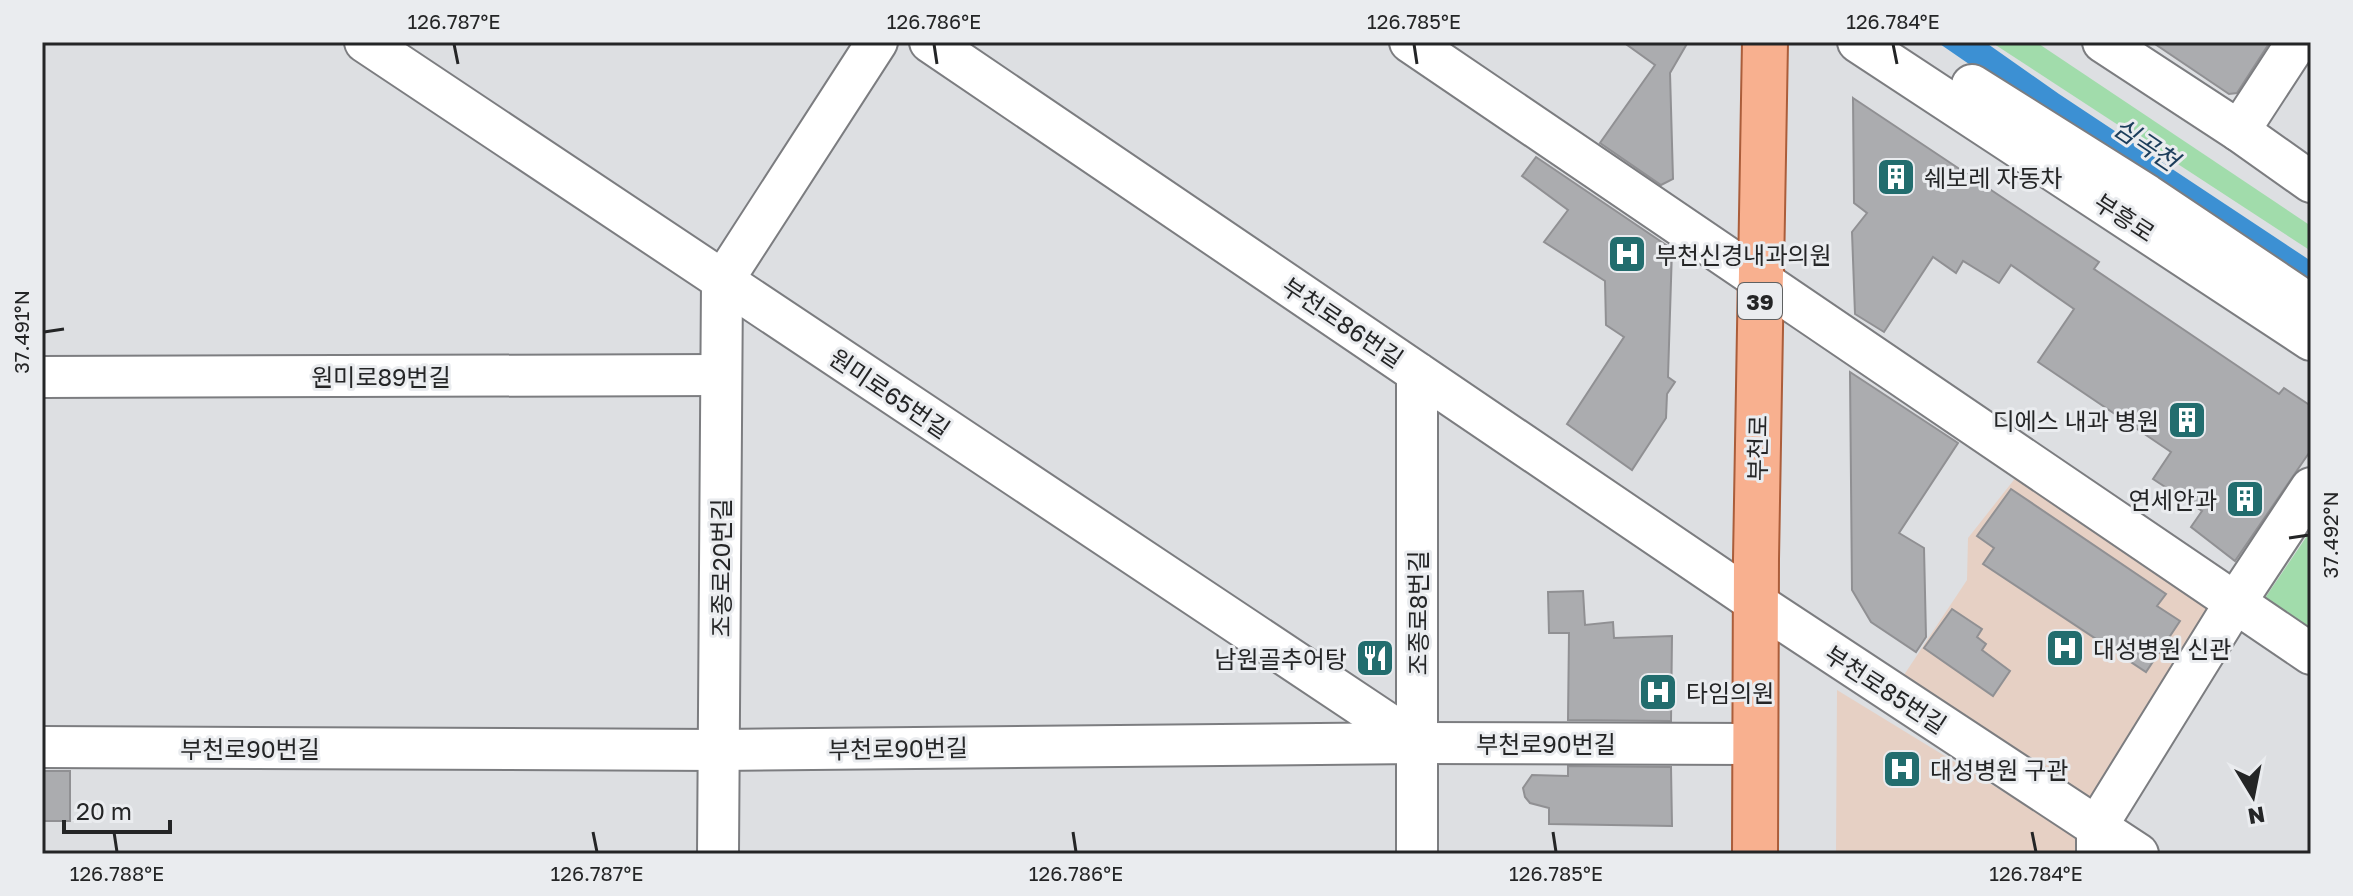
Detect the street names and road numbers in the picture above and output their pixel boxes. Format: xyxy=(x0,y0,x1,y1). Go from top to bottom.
street label: 부흥로 xyxy=(2089,187,2161,247)
street label: 부천로86번길 xyxy=(1277,271,1409,373)
road number: 39 xyxy=(1738,283,1782,319)
street label: 원미로65번길 xyxy=(824,342,956,444)
street label: 원미로89번길 xyxy=(311,362,451,391)
street label: 부천로 xyxy=(1742,415,1772,481)
street label: 조종로20번길 xyxy=(706,498,735,638)
street label: 조종로8번길 xyxy=(1403,550,1432,676)
street label: 부천로85번길 xyxy=(1820,639,1952,739)
street label: 부천로90번길 xyxy=(1476,729,1616,758)
street label: 부천로90번길 xyxy=(828,732,968,764)
street label: 부천로90번길 xyxy=(180,734,320,763)

